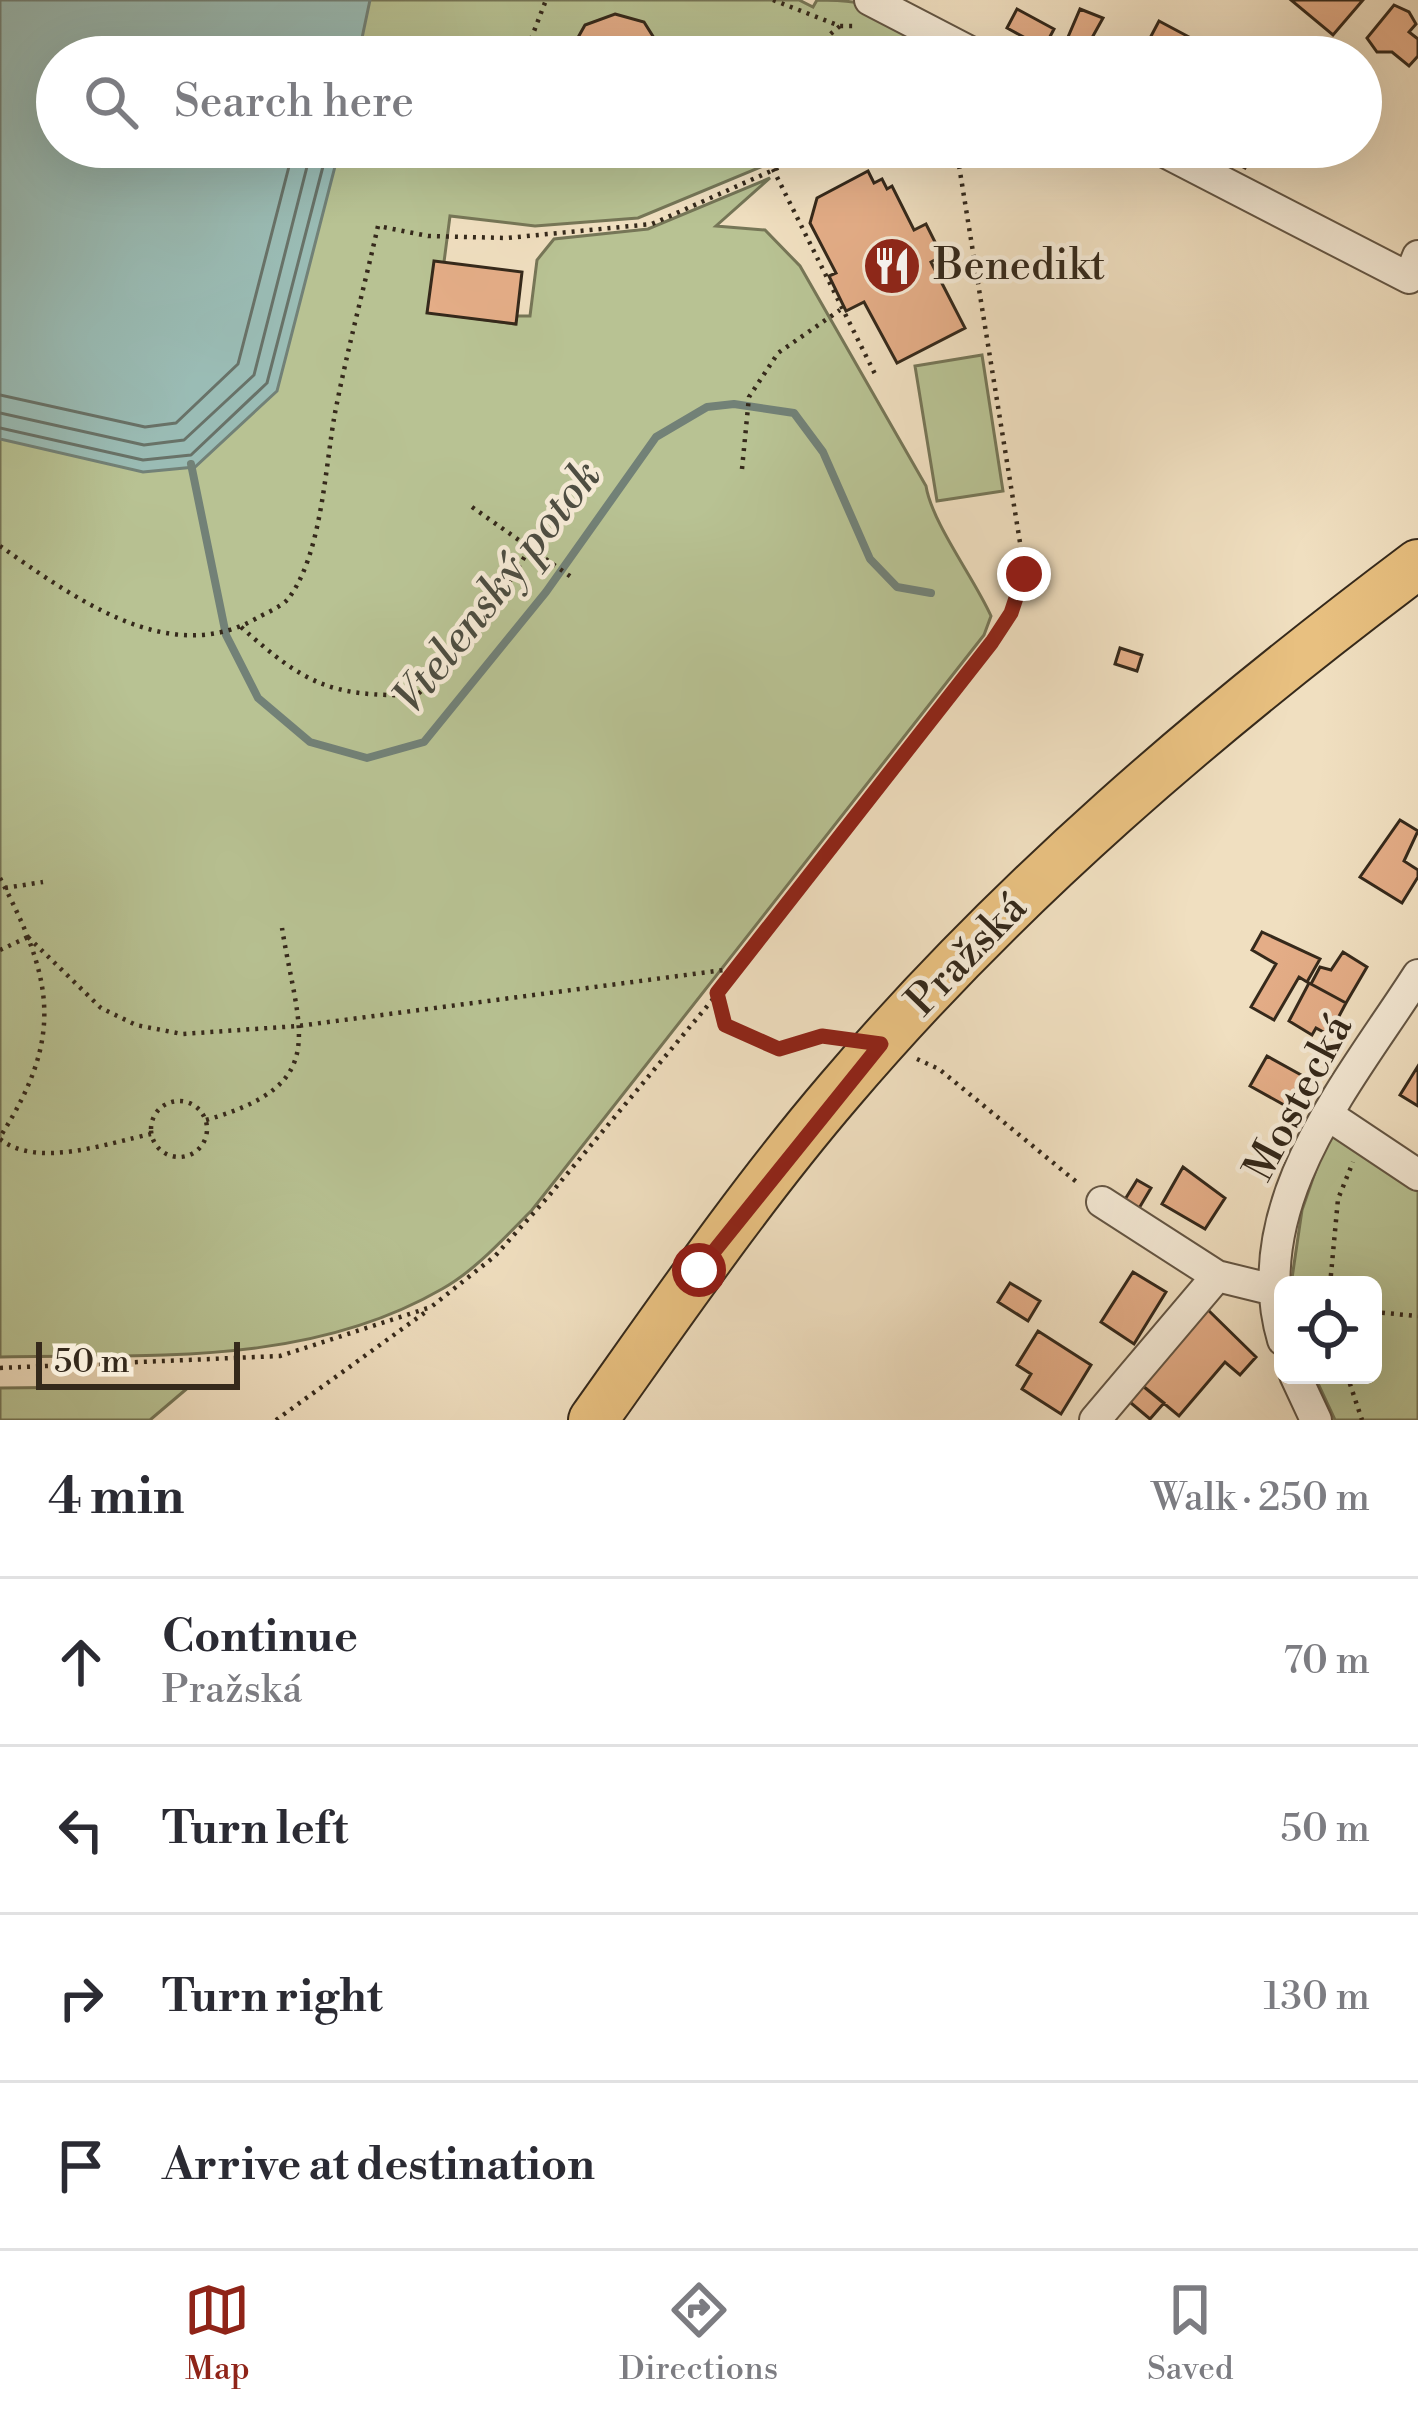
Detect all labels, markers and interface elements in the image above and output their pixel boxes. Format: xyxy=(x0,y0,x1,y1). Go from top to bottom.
search box xyxy=(36,36,1382,168)
icon: search xyxy=(78,69,144,135)
text: Search here xyxy=(174,74,414,131)
restaurant icon: Benedikt xyxy=(861,235,923,297)
place label: Benedikt xyxy=(933,240,1106,293)
water label: Vtelenský potok xyxy=(381,449,615,725)
route end xyxy=(997,547,1051,601)
street label: Pražská xyxy=(895,882,1039,1028)
street label: Mostecká xyxy=(1233,1005,1365,1190)
route start xyxy=(672,1243,726,1297)
map controls xyxy=(1274,1276,1382,1384)
button: locate xyxy=(1274,1276,1382,1384)
scale bar xyxy=(36,1336,240,1389)
text: 50 m xyxy=(54,1342,130,1383)
text: 4 min xyxy=(48,1466,184,1530)
text: Walk · 250 m xyxy=(1151,1474,1370,1523)
text: Continue xyxy=(162,1609,358,1666)
icon: ahead xyxy=(48,1629,114,1695)
text: 70 m xyxy=(1283,1637,1370,1686)
text: Pražská xyxy=(162,1666,302,1715)
icon: left xyxy=(48,1797,114,1863)
text: Turn left xyxy=(162,1801,348,1858)
text: 50 m xyxy=(1280,1805,1370,1854)
icon: right xyxy=(48,1965,114,2031)
text: Turn right xyxy=(162,1969,383,2026)
text: 130 m xyxy=(1264,1973,1370,2022)
icon: arrive xyxy=(48,2133,114,2199)
text: Arrive at destination xyxy=(162,2137,595,2194)
tab: Map xyxy=(184,2277,250,2390)
tab: Directions xyxy=(619,2277,778,2390)
tab: Saved xyxy=(1147,2277,1234,2390)

